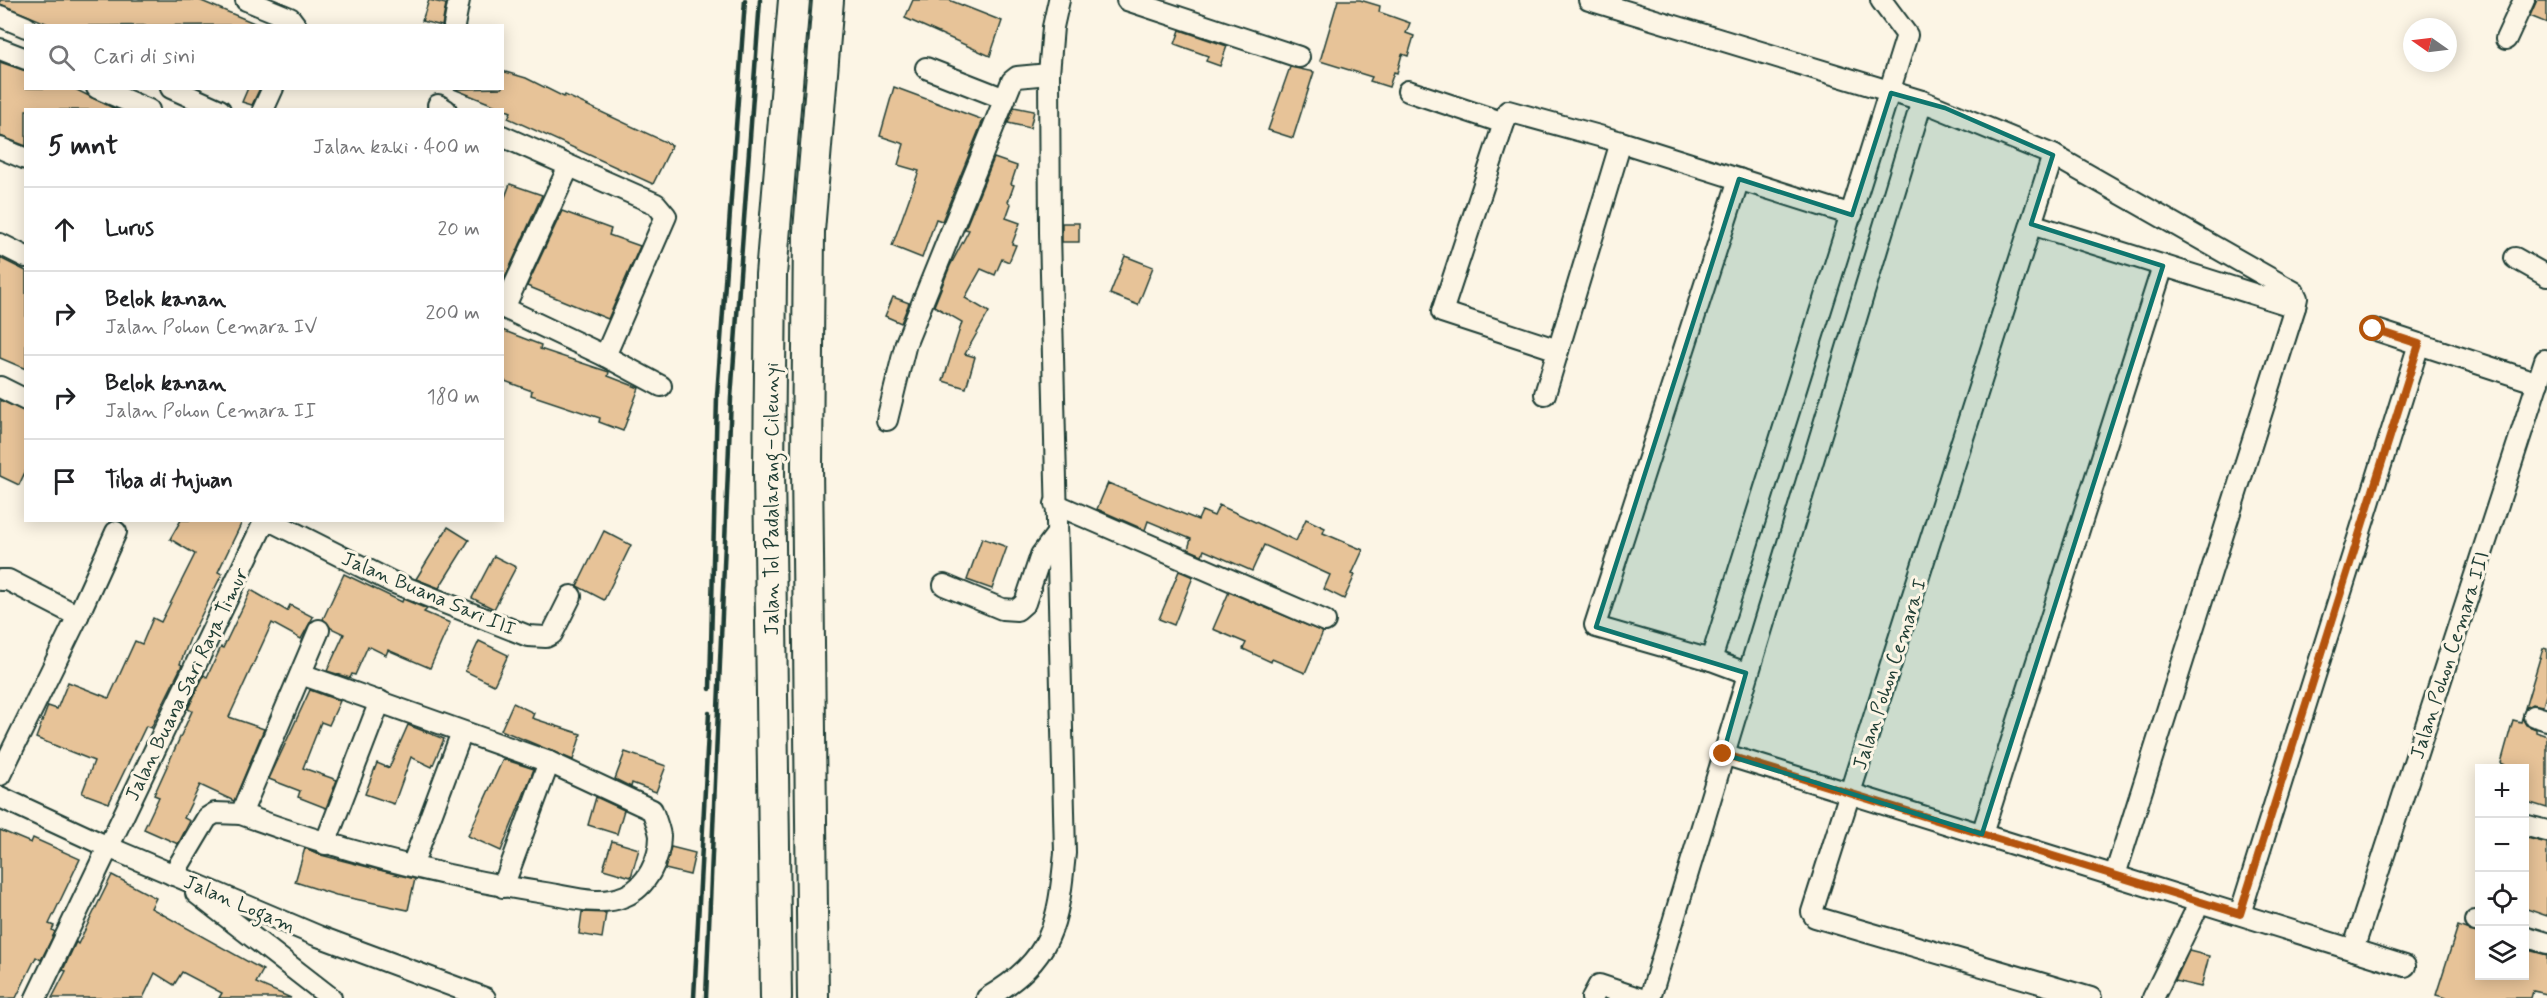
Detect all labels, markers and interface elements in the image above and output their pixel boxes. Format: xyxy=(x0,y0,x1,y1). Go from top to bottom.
north arrow xyxy=(2403,18,2457,72)
search box xyxy=(24,24,504,90)
icon: search xyxy=(45,41,78,74)
text: Cari di sini xyxy=(93,43,195,71)
text: 5 mnt xyxy=(48,130,118,164)
text: Jalan kaki · 400 m xyxy=(313,134,480,161)
icon: ahead xyxy=(48,213,81,246)
text: Lurus xyxy=(105,215,154,243)
text: 20 m xyxy=(437,216,480,243)
text: Belok kanan xyxy=(105,286,226,314)
icon: right xyxy=(48,297,81,330)
text: 200 m xyxy=(425,300,480,327)
text: Jalan Pohon Cemara IV xyxy=(105,314,317,341)
route start xyxy=(2359,315,2385,341)
street label: Jalan Tol Padalarang–Cileunyi xyxy=(759,363,788,635)
text: Belok kanan xyxy=(105,370,226,398)
icon: right xyxy=(48,381,81,414)
text: 180 m xyxy=(427,384,480,411)
text: Jalan Pohon Cemara II xyxy=(105,398,316,425)
icon: arrive xyxy=(48,465,81,498)
text: Tiba di tujuan xyxy=(105,467,233,495)
street label: Jalan Buana Sari III xyxy=(337,545,520,643)
street label: Jalan Pohon Cemara III xyxy=(2404,548,2497,763)
street label: Jalan Buana Sari Raya Timur xyxy=(119,563,256,806)
street label: Jalan Pohon Cemara I xyxy=(1847,575,1934,773)
route end xyxy=(1709,740,1735,766)
map controls xyxy=(2475,764,2529,980)
button: + xyxy=(2475,764,2529,818)
button: − xyxy=(2475,818,2529,872)
street label: Jalan Logam xyxy=(179,869,299,942)
button: locate xyxy=(2475,872,2529,926)
button: layers xyxy=(2475,926,2529,980)

